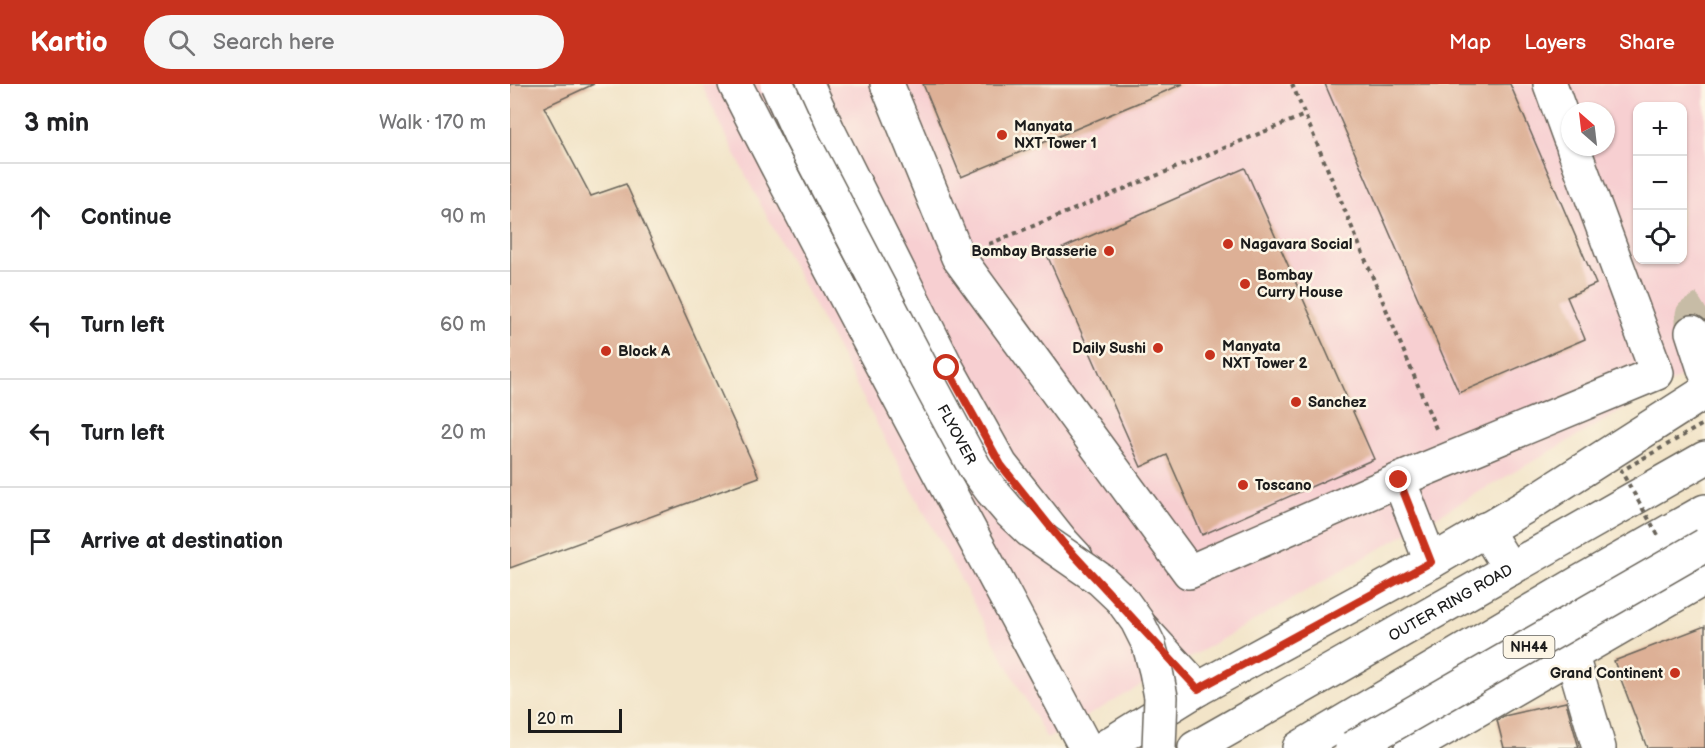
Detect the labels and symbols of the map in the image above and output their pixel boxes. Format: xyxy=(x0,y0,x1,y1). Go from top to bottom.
north arrow xyxy=(1561,102,1615,156)
place label: Manyata NXT Tower 1 xyxy=(1014,117,1097,153)
marker: Manyata NXT Tower 1 xyxy=(995,128,1009,142)
place label: Nagavara Social xyxy=(1240,235,1353,254)
marker: Nagavara Social xyxy=(1221,237,1235,251)
place label: Bombay Brasserie xyxy=(971,242,1097,261)
marker: Bombay Brasserie xyxy=(1102,244,1116,258)
place label: Bombay Curry House xyxy=(1257,266,1343,302)
marker: Bombay Curry House xyxy=(1238,277,1252,291)
place label: Manyata NXT Tower 2 xyxy=(1222,337,1308,373)
place label: Daily Sushi xyxy=(1072,339,1146,358)
marker: Daily Sushi xyxy=(1151,341,1165,355)
place label: Block A xyxy=(618,342,671,361)
marker: Block A xyxy=(599,344,613,358)
marker: Manyata NXT Tower 2 xyxy=(1203,348,1217,362)
route start xyxy=(933,354,959,380)
place label: Sanchez xyxy=(1308,393,1367,412)
marker: Sanchez xyxy=(1289,395,1303,409)
street label: FLYOVER xyxy=(933,401,981,468)
route end xyxy=(1385,466,1411,492)
place label: Toscano xyxy=(1255,476,1312,495)
marker: Toscano xyxy=(1236,478,1250,492)
street label: OUTER RING ROAD xyxy=(1385,560,1516,645)
road number: NH44 xyxy=(1504,636,1554,658)
place label: Grand Continent xyxy=(1550,664,1663,683)
marker: Grand Continent xyxy=(1668,666,1682,680)
scale bar xyxy=(528,706,622,734)

